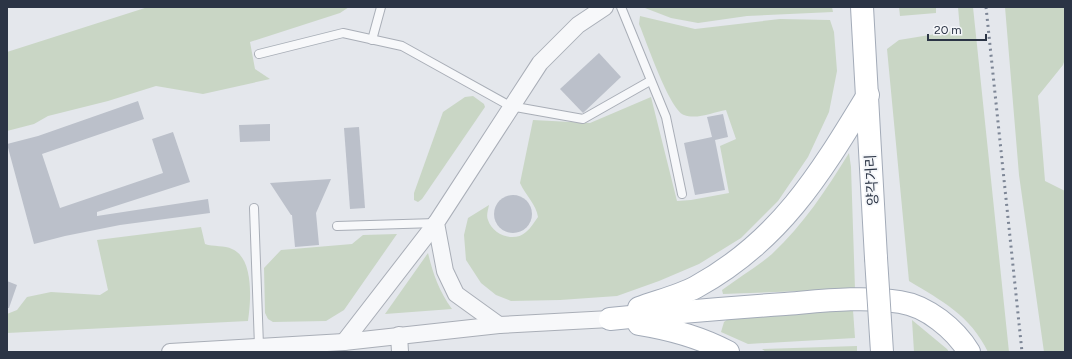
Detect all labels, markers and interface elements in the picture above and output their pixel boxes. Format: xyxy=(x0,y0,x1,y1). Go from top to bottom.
scale bar xyxy=(928,16,986,42)
text: 20 m xyxy=(934,23,962,37)
street label: 양각거리 xyxy=(862,154,882,206)

